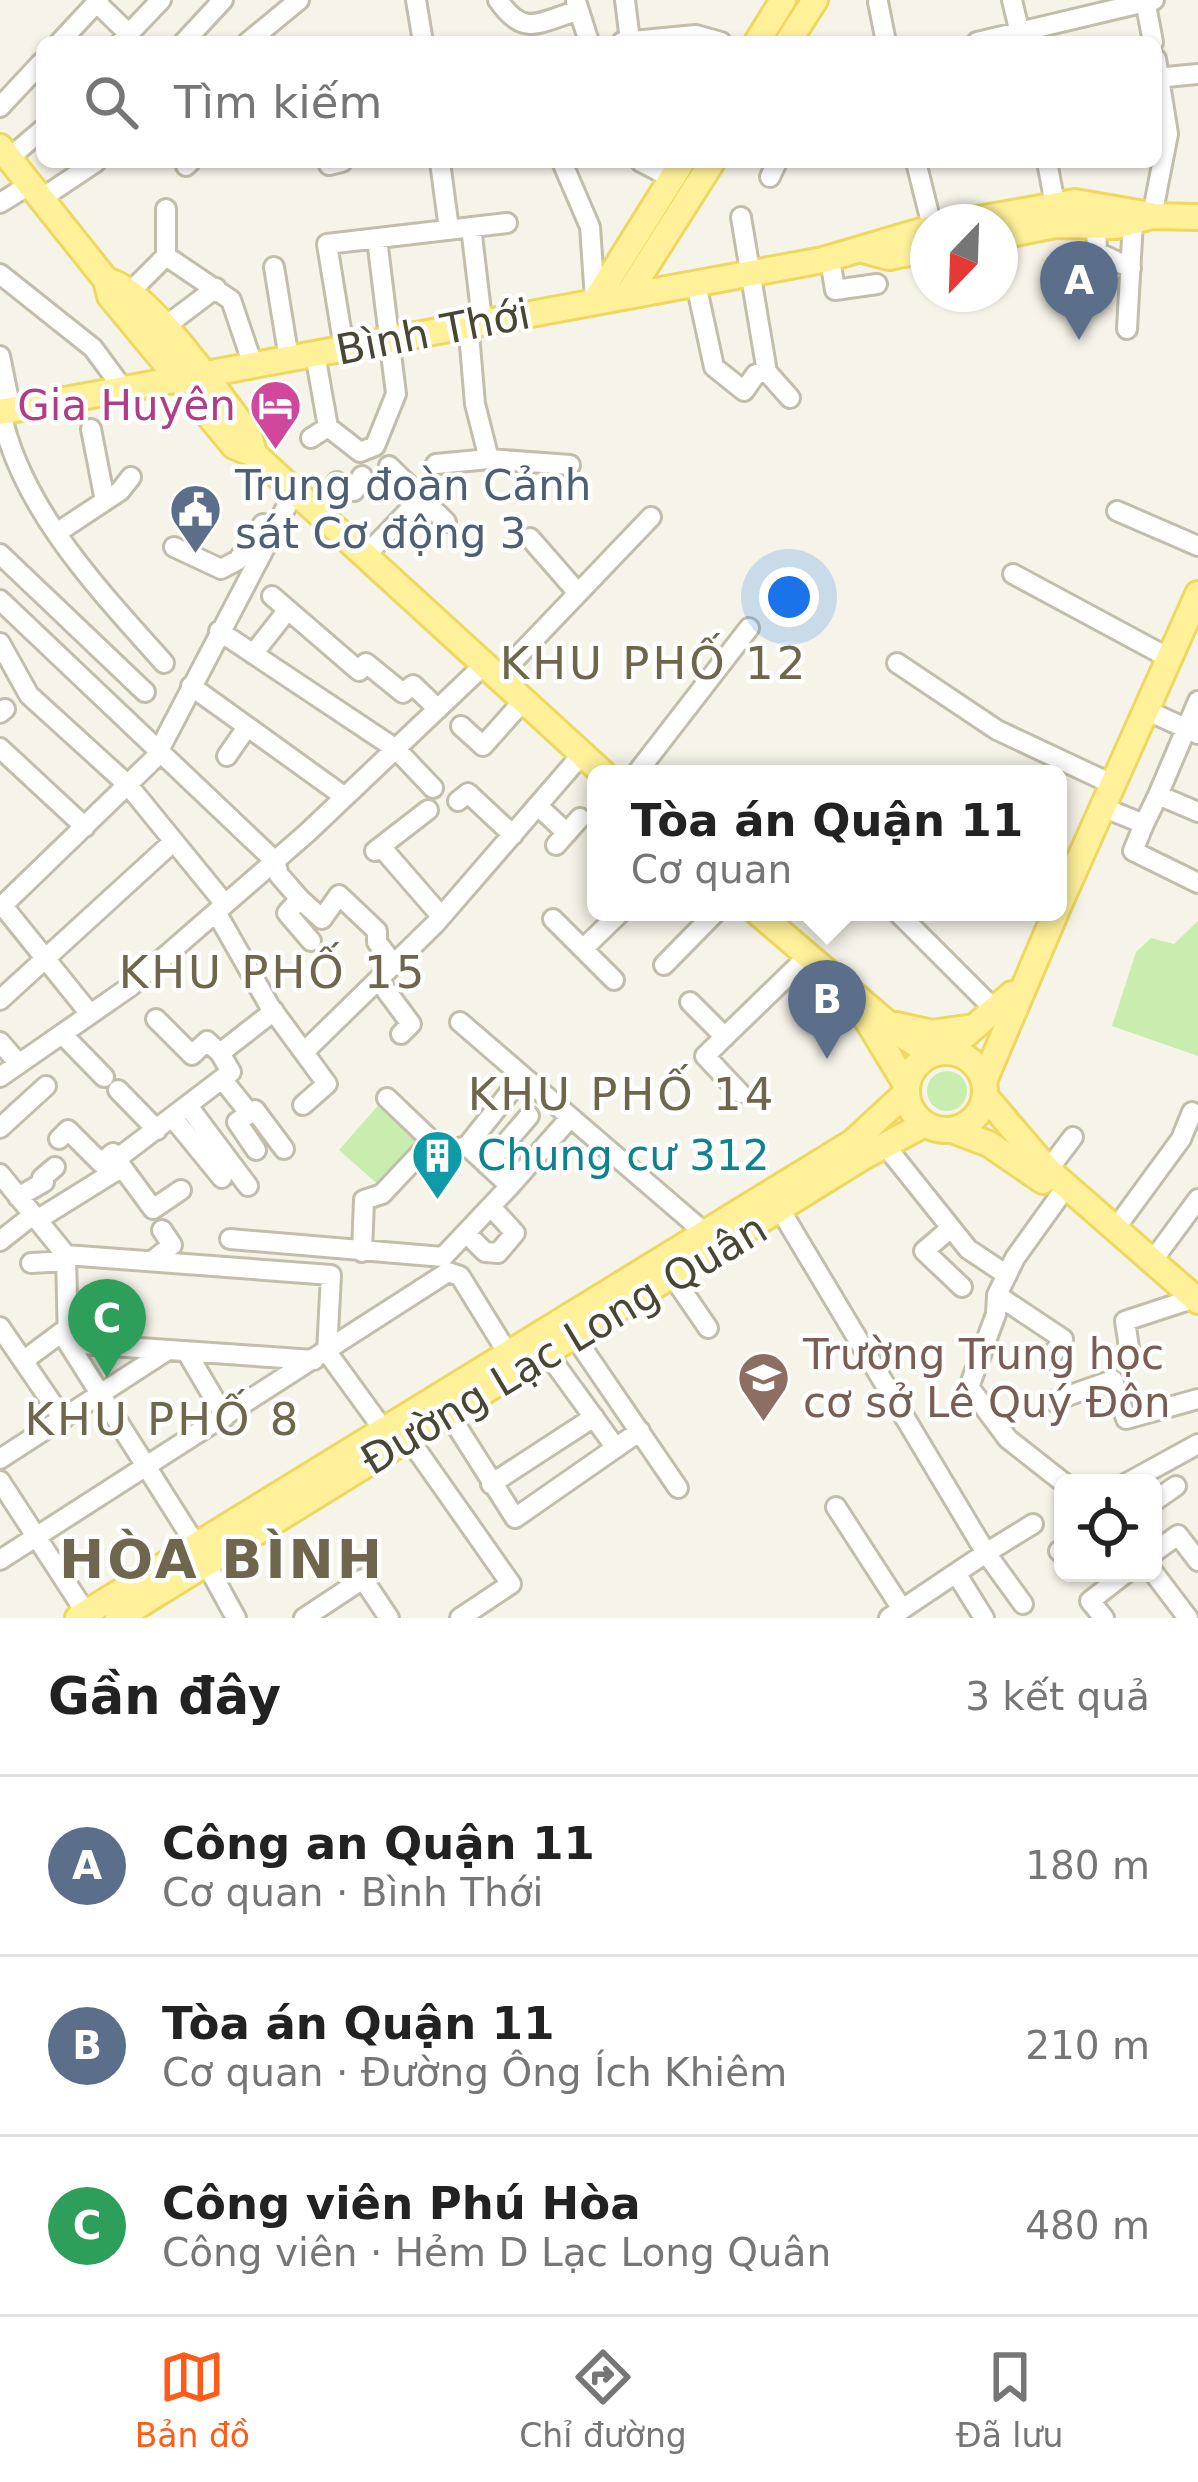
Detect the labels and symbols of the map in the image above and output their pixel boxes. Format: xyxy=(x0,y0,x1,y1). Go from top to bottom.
north arrow xyxy=(910,204,1018,312)
pin: A xyxy=(1040,241,1118,340)
street label: Bình Thới xyxy=(332,289,534,375)
hotel icon: Gia Huyên xyxy=(247,377,303,451)
place label: Gia Huyên xyxy=(17,381,236,430)
place label: Trung đoàn Cảnh sát Cơ động 3 xyxy=(234,461,591,558)
public building icon: Trung đoàn Cảnh sát Cơ động 3 xyxy=(168,481,224,555)
your location xyxy=(759,567,819,627)
district label: KHU PHỐ 12 xyxy=(500,633,808,690)
district label: KHU PHỐ 15 xyxy=(119,942,427,999)
pin: B xyxy=(788,960,866,1059)
district label: KHU PHỐ 14 xyxy=(468,1064,776,1121)
building icon: Chung cư 312 xyxy=(410,1127,466,1201)
place label: Chung cư 312 xyxy=(477,1131,769,1180)
street label: Đường Lạc Long Quân xyxy=(352,1203,776,1485)
pin: C xyxy=(68,1279,146,1378)
place label: Trường Trung học cơ sở Lê Quý Đôn xyxy=(802,1330,1171,1427)
school or university icon: Trường Trung học cơ sở Lê Quý Đôn xyxy=(736,1350,792,1424)
district label: KHU PHỐ 8 xyxy=(25,1389,301,1446)
district label: HÒA BÌNH xyxy=(59,1528,385,1591)

